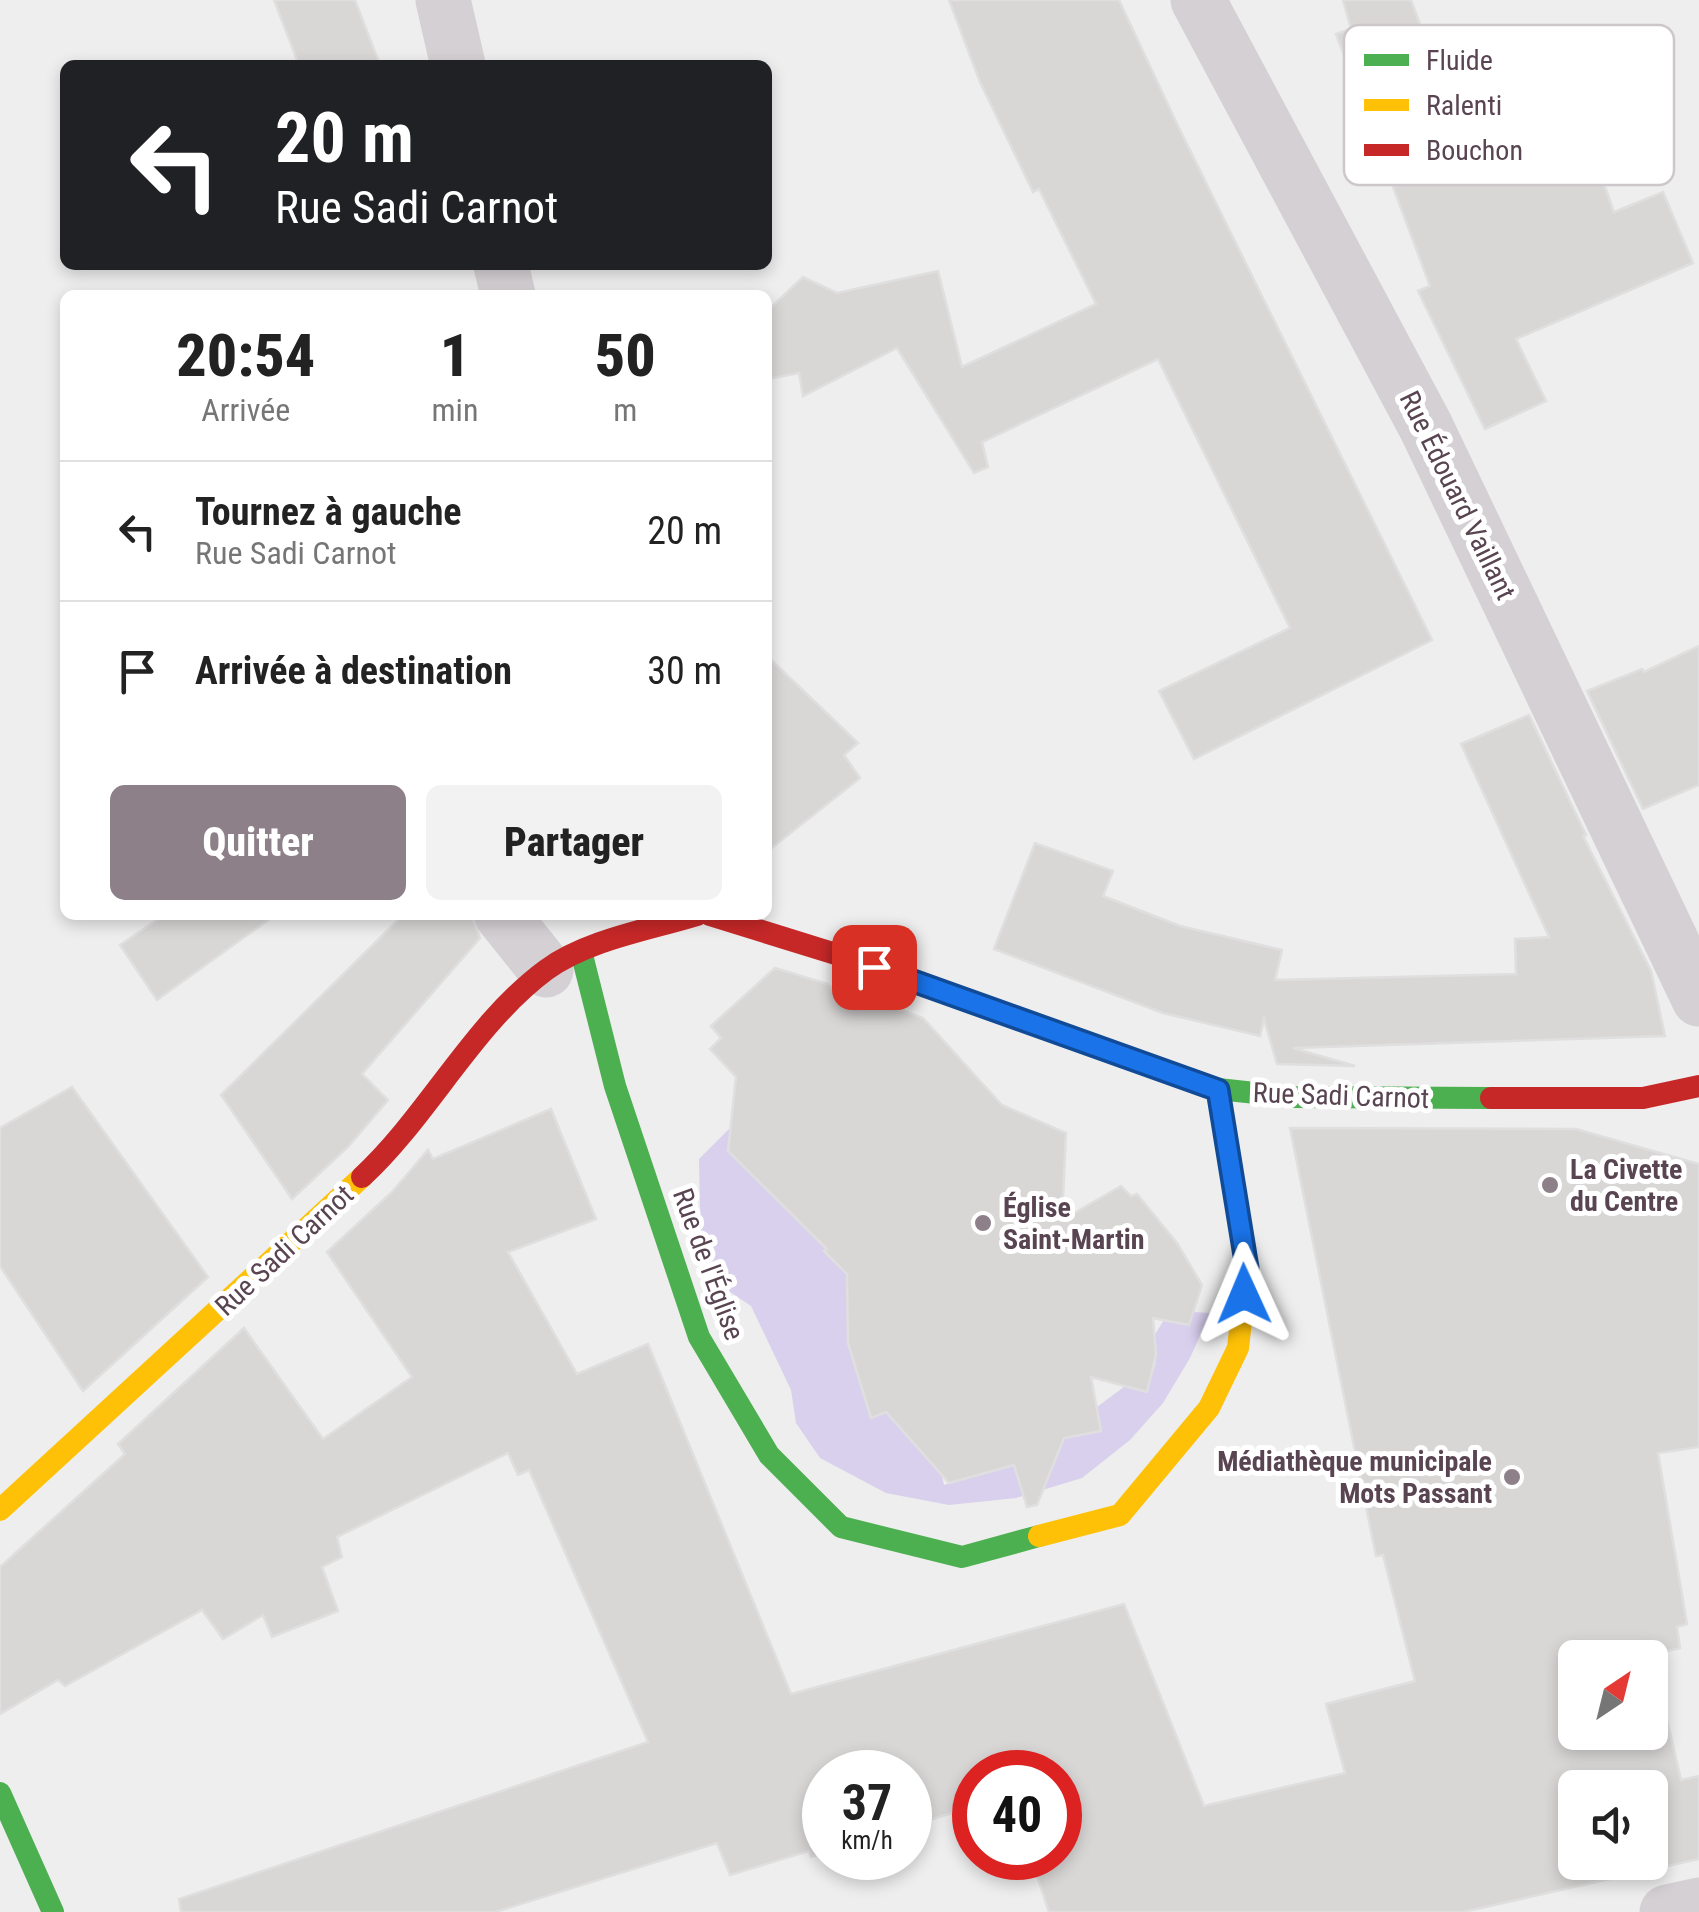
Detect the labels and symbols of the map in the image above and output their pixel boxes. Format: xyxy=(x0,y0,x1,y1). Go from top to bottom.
legend xyxy=(1344,25,1674,185)
text: Fluide xyxy=(1426,44,1493,77)
text: Ralenti xyxy=(1426,89,1502,122)
text: Bouchon xyxy=(1426,134,1523,167)
street label: Rue Édouard Vaillant xyxy=(1393,385,1522,605)
pin xyxy=(832,925,917,1010)
street label: Rue Sadi Carnot xyxy=(1252,1076,1430,1115)
place label: La Civette du Centre xyxy=(1570,1153,1682,1218)
marker: La Civette du Centre xyxy=(1539,1174,1561,1196)
street label: Rue Sadi Carnot xyxy=(209,1178,360,1323)
street label: Rue de l'Église xyxy=(666,1184,751,1344)
place label: Église Saint-Martin xyxy=(1003,1191,1145,1256)
marker: Église Saint-Martin xyxy=(972,1212,994,1234)
position arrow xyxy=(1192,1242,1296,1346)
place label: Médiathèque municipale Mots Passant xyxy=(1217,1445,1492,1510)
marker: Médiathèque municipale Mots Passant xyxy=(1501,1466,1523,1488)
north arrow xyxy=(1558,1640,1668,1750)
speed limit sign: 40 xyxy=(952,1750,1082,1880)

